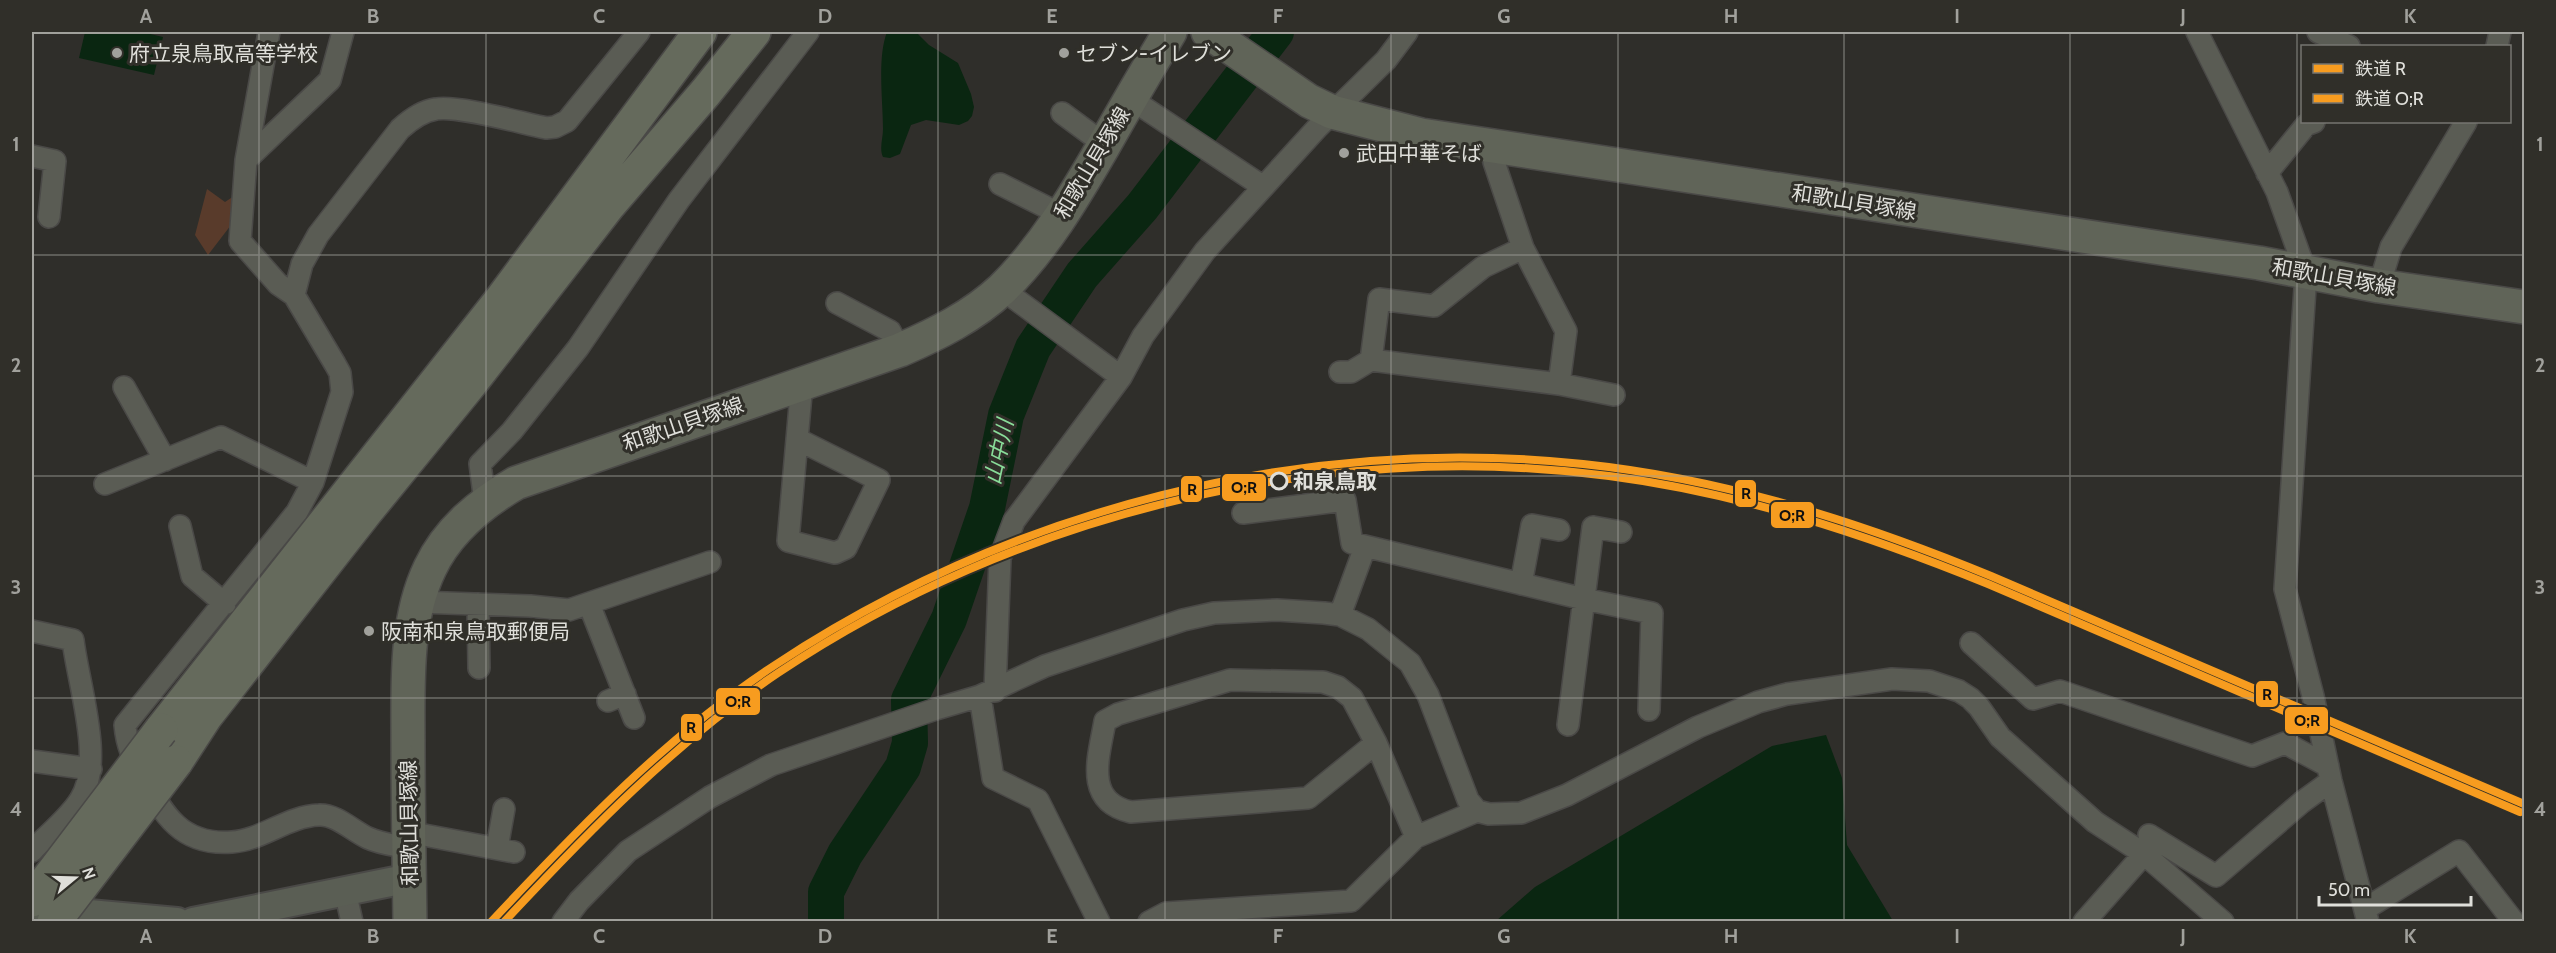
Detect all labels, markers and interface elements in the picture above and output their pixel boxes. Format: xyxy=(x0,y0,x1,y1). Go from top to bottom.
text: A xyxy=(140,4,153,28)
text: B xyxy=(367,4,379,28)
text: C xyxy=(593,4,605,28)
text: D xyxy=(818,4,832,28)
text: E xyxy=(1046,4,1058,28)
text: F xyxy=(1273,4,1284,28)
text: G xyxy=(1497,4,1511,28)
text: H xyxy=(1724,4,1738,28)
text: I xyxy=(1954,4,1960,28)
text: J xyxy=(2179,4,2186,28)
text: K xyxy=(2404,4,2417,28)
place label: 府立泉鳥取高等学校 xyxy=(129,41,318,66)
place label: セブン-イレブン xyxy=(1076,41,1232,66)
legend xyxy=(2301,45,2511,123)
marker: 府立泉鳥取高等学校 xyxy=(110,46,124,60)
marker: セブン-イレブン xyxy=(1057,46,1071,60)
text: 鉄道 R xyxy=(2355,58,2406,80)
text: 鉄道 O;R xyxy=(2355,88,2424,110)
street label: 和歌山貝塚線 xyxy=(1049,103,1135,223)
text: 1 xyxy=(12,132,20,156)
text: 1 xyxy=(2536,132,2544,156)
place label: 武田中華そば xyxy=(1356,141,1482,166)
marker: 武田中華そば xyxy=(1337,146,1351,160)
street label: 和歌山貝塚線 xyxy=(1790,180,1918,224)
street label: 和歌山貝塚線 xyxy=(2270,254,2398,300)
text: 2 xyxy=(11,353,21,377)
text: 2 xyxy=(2535,353,2545,377)
street label: 和歌山貝塚線 xyxy=(619,392,747,456)
water label: 山中川 xyxy=(979,415,1019,487)
place label: 和泉鳥取 xyxy=(1293,469,1377,494)
marker: 和泉鳥取 xyxy=(1270,472,1288,490)
line badge: O;R xyxy=(1221,473,1267,502)
line badge: R xyxy=(1180,475,1203,503)
text: O;R xyxy=(1231,478,1257,497)
line badge: R xyxy=(1734,479,1757,508)
text: R xyxy=(1187,480,1197,499)
text: R xyxy=(1741,484,1751,503)
line badge: O;R xyxy=(1770,501,1815,529)
text: O;R xyxy=(1779,506,1805,525)
text: 3 xyxy=(11,575,21,599)
text: 3 xyxy=(2535,575,2545,599)
place label: 阪南和泉鳥取郵便局 xyxy=(381,619,570,644)
marker: 阪南和泉鳥取郵便局 xyxy=(362,624,376,638)
line badge: R xyxy=(2255,680,2279,708)
text: R xyxy=(2262,685,2272,704)
line badge: O;R xyxy=(715,687,761,716)
text: O;R xyxy=(725,692,751,711)
line badge: O;R xyxy=(2284,706,2329,735)
text: O;R xyxy=(2294,711,2320,730)
line badge: R xyxy=(680,713,703,742)
text: R xyxy=(686,718,696,737)
street label: 和歌山貝塚線 xyxy=(395,760,423,886)
text: 4 xyxy=(10,797,22,821)
text: 4 xyxy=(2534,797,2546,821)
north arrow xyxy=(45,848,105,908)
text: N xyxy=(78,865,100,882)
scale bar xyxy=(2319,869,2470,907)
text: 50 m xyxy=(2328,879,2370,901)
text: A xyxy=(140,924,153,948)
text: B xyxy=(367,924,379,948)
text: C xyxy=(593,924,605,948)
text: D xyxy=(818,924,832,948)
text: E xyxy=(1046,924,1058,948)
text: F xyxy=(1273,924,1284,948)
text: G xyxy=(1497,924,1511,948)
text: H xyxy=(1724,924,1738,948)
text: I xyxy=(1954,924,1960,948)
text: J xyxy=(2179,924,2186,948)
text: K xyxy=(2404,924,2417,948)

